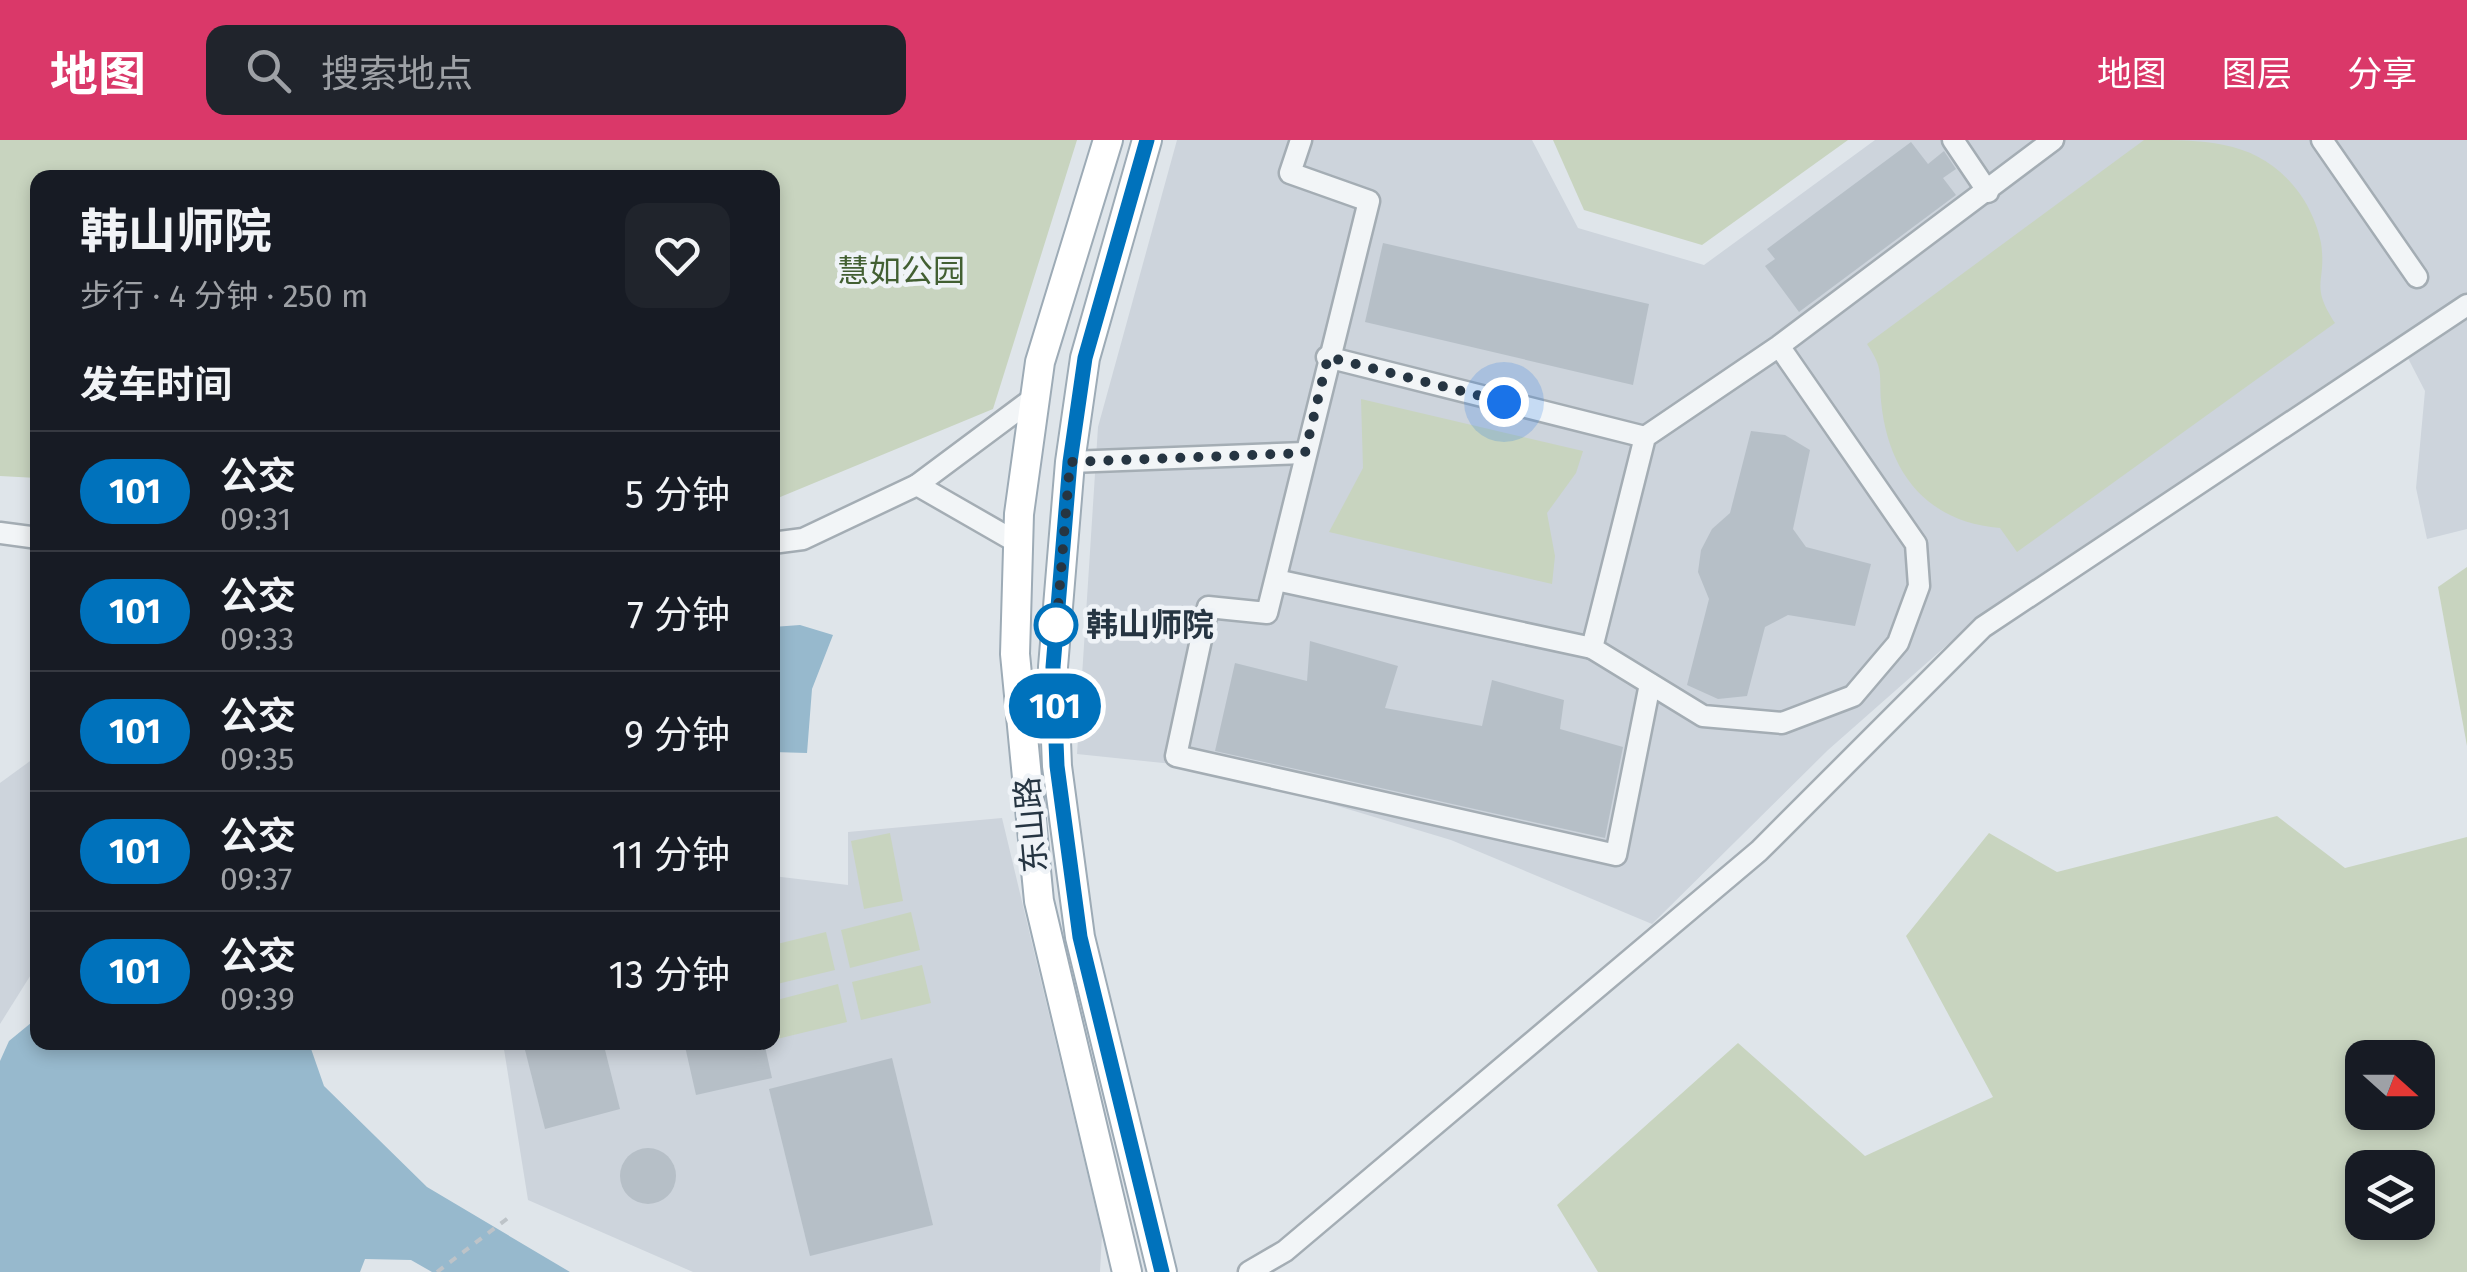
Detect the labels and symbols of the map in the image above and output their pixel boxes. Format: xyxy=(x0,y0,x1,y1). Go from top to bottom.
park label: 慧如公园 xyxy=(837,252,965,290)
your location xyxy=(1479,377,1529,427)
marker: 韩山师院 xyxy=(1035,604,1077,646)
place label: 韩山师院 xyxy=(1086,606,1214,644)
line badge: 101 xyxy=(998,674,1112,738)
street label: 东山路 xyxy=(1008,776,1054,874)
north arrow xyxy=(2345,1040,2435,1130)

